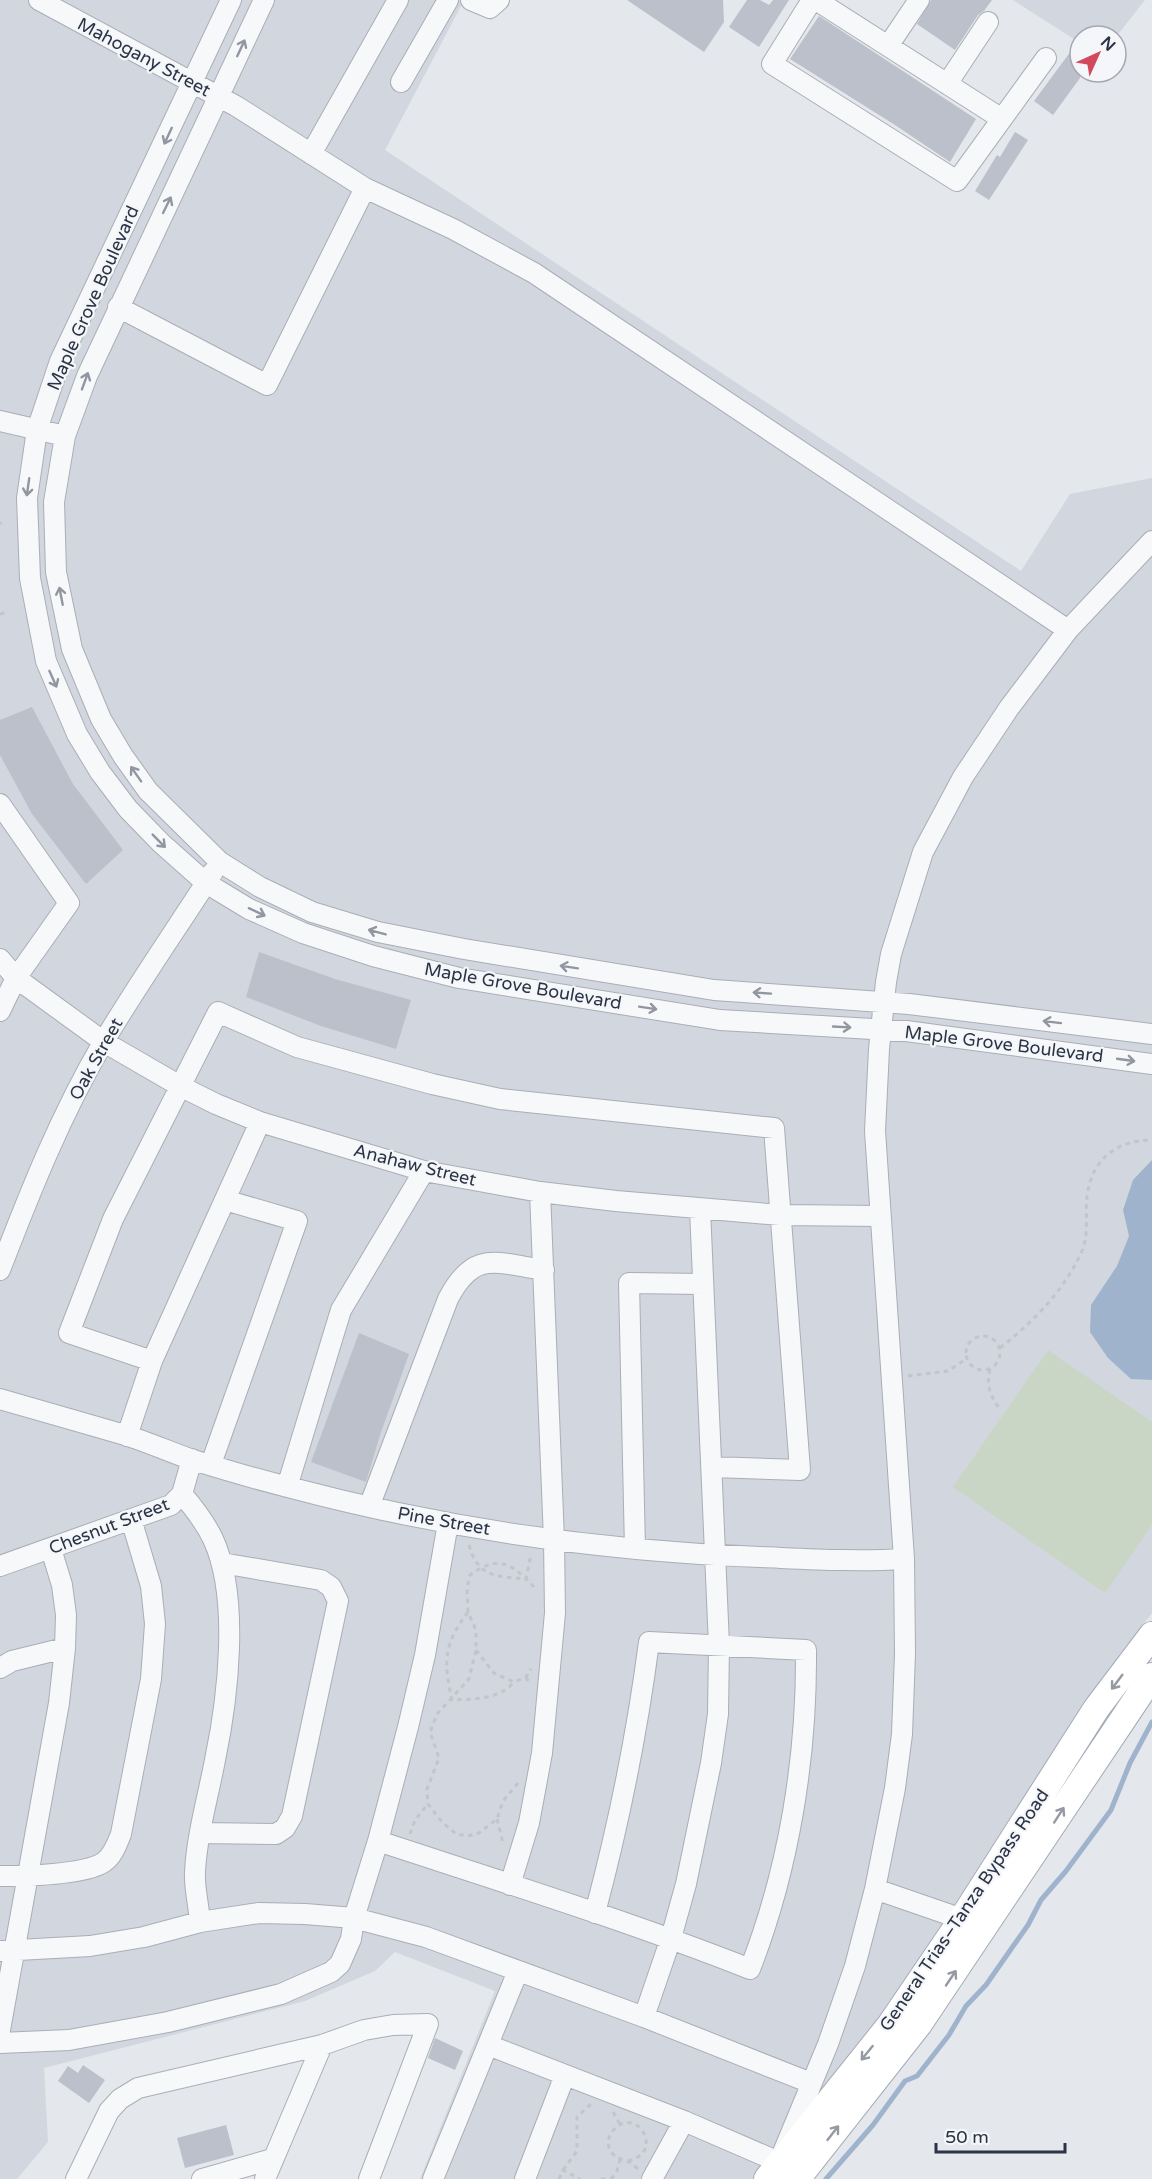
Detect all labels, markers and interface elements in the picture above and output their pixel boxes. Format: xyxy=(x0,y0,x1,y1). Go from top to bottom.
street label: Mahogany Street xyxy=(74,13,214,101)
north arrow xyxy=(1068,24,1128,84)
text: N xyxy=(1096,32,1120,56)
one-way arrow xyxy=(236,40,248,58)
one-way arrow xyxy=(161,126,173,144)
one-way arrow xyxy=(161,196,173,214)
street label: Maple Grove Boulevard xyxy=(42,202,144,394)
one-way arrow xyxy=(80,372,91,391)
one-way arrow xyxy=(23,477,34,497)
one-way arrow xyxy=(55,587,66,607)
one-way arrow xyxy=(48,670,60,688)
one-way arrow xyxy=(130,767,142,783)
one-way arrow xyxy=(152,833,167,848)
one-way arrow xyxy=(247,907,265,918)
one-way arrow xyxy=(368,925,387,937)
street label: Maple Grove Boulevard xyxy=(423,958,623,1014)
one-way arrow xyxy=(560,961,579,972)
one-way arrow xyxy=(753,988,773,999)
one-way arrow xyxy=(638,1003,658,1014)
street label: Oak Street xyxy=(64,1014,128,1104)
one-way arrow xyxy=(1043,1016,1063,1027)
one-way arrow xyxy=(832,1021,852,1032)
street label: Maple Grove Boulevard xyxy=(903,1021,1105,1067)
one-way arrow xyxy=(1116,1055,1135,1066)
street label: Anahaw Street xyxy=(351,1139,479,1191)
street label: Chesnut Street xyxy=(46,1493,172,1559)
street label: Pine Street xyxy=(396,1502,492,1540)
one-way arrow xyxy=(1110,1673,1123,1689)
street label: General Trias–Tanza Bypass Road xyxy=(875,1785,1053,2035)
one-way arrow xyxy=(1053,1808,1065,1824)
one-way arrow xyxy=(944,1969,957,1986)
one-way arrow xyxy=(861,2044,874,2060)
scale bar xyxy=(936,2116,1065,2154)
one-way arrow xyxy=(827,2125,840,2141)
text: 50 m xyxy=(945,2126,989,2148)

